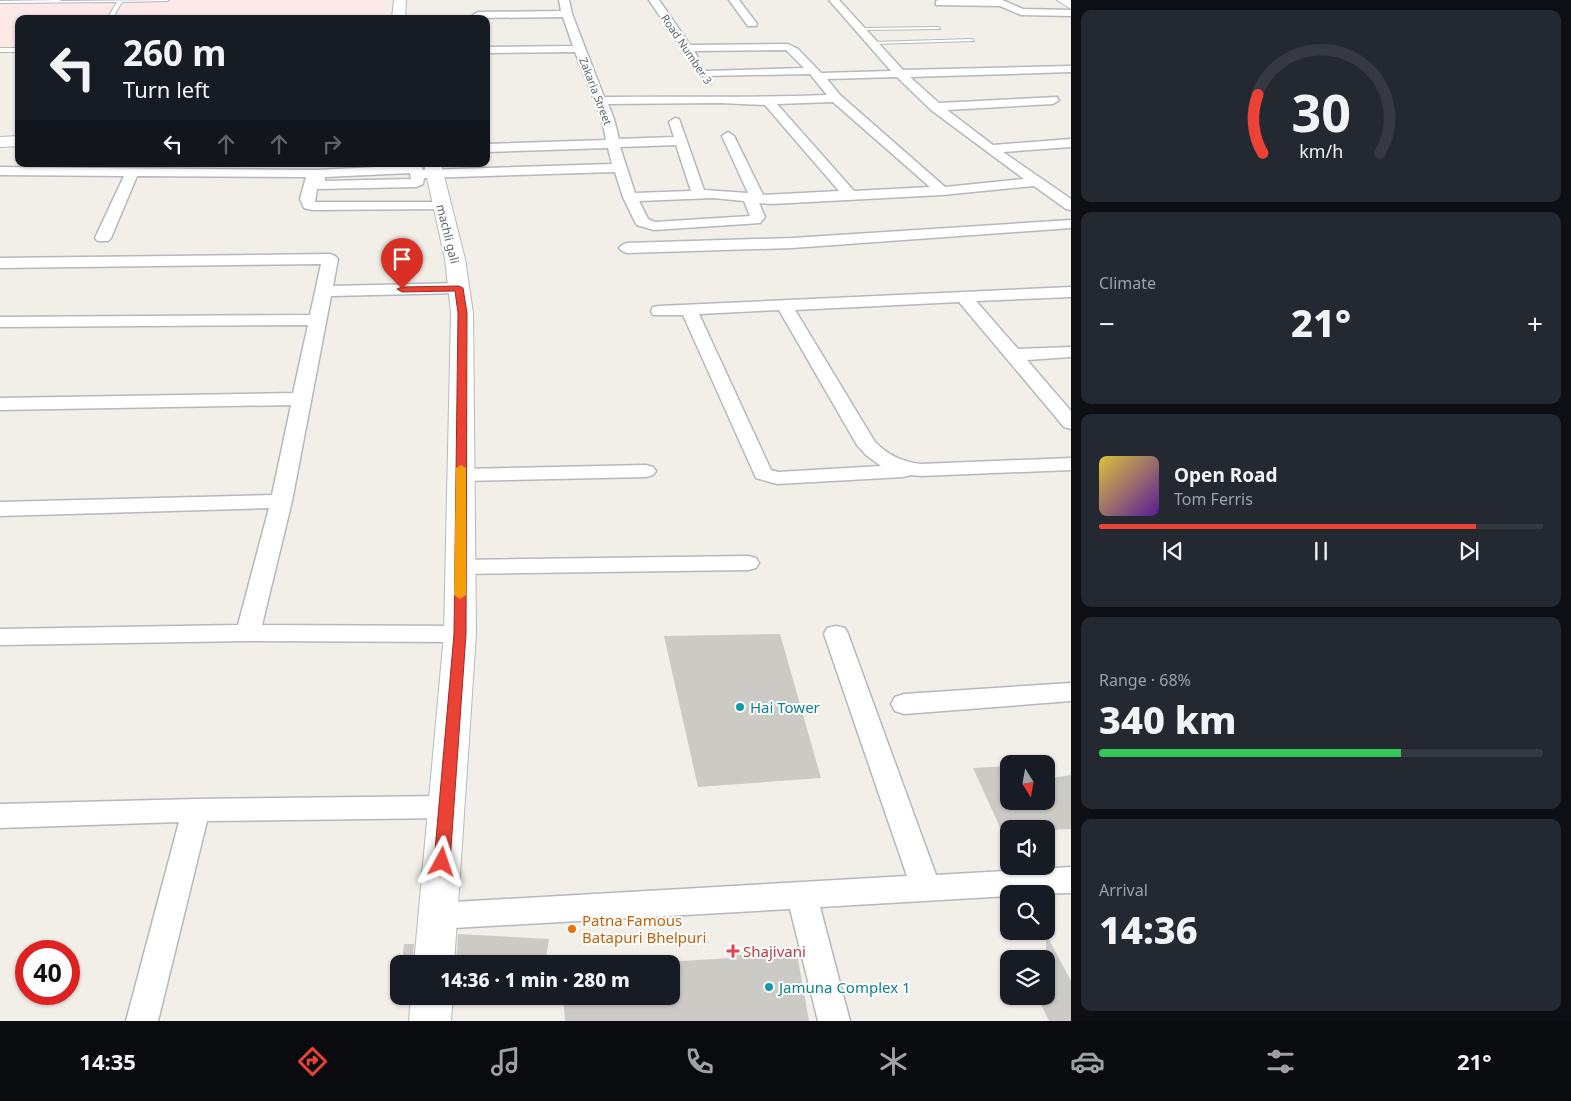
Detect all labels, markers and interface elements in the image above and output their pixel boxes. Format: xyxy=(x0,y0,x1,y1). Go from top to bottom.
street label: Road Number 3 xyxy=(658,11,716,87)
text: 260 m xyxy=(123,29,226,76)
icon: left xyxy=(40,35,105,100)
street label: Zakaria Street xyxy=(576,55,616,127)
text: Turn left xyxy=(123,74,210,104)
text: 30 xyxy=(1291,76,1351,147)
icon: left xyxy=(159,130,187,158)
icon: ahead xyxy=(212,130,240,158)
icon: ahead xyxy=(265,130,293,158)
icon: right xyxy=(318,130,346,158)
text: km/h xyxy=(1299,139,1343,163)
street label: machli gali xyxy=(432,202,464,266)
pin xyxy=(381,238,423,289)
icon: arrive xyxy=(388,245,416,273)
text: Climate xyxy=(1099,272,1156,294)
text: 21° xyxy=(1291,296,1351,348)
text: − xyxy=(1099,304,1115,342)
text: + xyxy=(1527,304,1543,342)
text: Open Road xyxy=(1174,462,1277,488)
text: Tom Ferris xyxy=(1174,488,1253,510)
icon: previous xyxy=(1159,537,1187,565)
icon: pause xyxy=(1307,537,1335,565)
icon: next xyxy=(1455,537,1483,565)
text: Range · 68% xyxy=(1099,669,1191,691)
text: 340 km xyxy=(1099,693,1237,745)
place label: Hai Tower xyxy=(750,697,820,717)
marker: Hai Tower xyxy=(734,701,746,713)
north arrow xyxy=(1000,755,1055,810)
map controls xyxy=(1000,755,1055,1005)
button: sound xyxy=(1000,820,1055,875)
position arrow xyxy=(415,835,467,887)
text: Arrival xyxy=(1099,879,1148,901)
button: search xyxy=(1000,885,1055,940)
text: 14:36 xyxy=(1099,903,1198,955)
place label: Patna Famous Batapuri Bhelpuri xyxy=(582,910,706,947)
marker: Patna Famous Batapuri Bhelpuri xyxy=(566,923,578,935)
speed limit sign: 40 xyxy=(15,940,80,1005)
place label: Shajivani xyxy=(743,941,806,961)
marker: Shajivani xyxy=(727,945,739,957)
button: layers xyxy=(1000,950,1055,1005)
text: 14:36 · 1 min · 280 m xyxy=(440,967,630,993)
place label: Jamuna Complex 1 xyxy=(777,977,911,997)
marker: Jamuna Complex 1 xyxy=(763,981,775,993)
icon: directions xyxy=(295,1044,330,1079)
icon: music xyxy=(488,1044,523,1079)
icon: phone xyxy=(682,1044,717,1079)
icon: climate xyxy=(876,1044,911,1079)
icon: car xyxy=(1070,1044,1105,1079)
icon: filters xyxy=(1263,1044,1298,1079)
text: 14:35 xyxy=(79,1046,136,1076)
text: 21° xyxy=(1457,1046,1492,1076)

